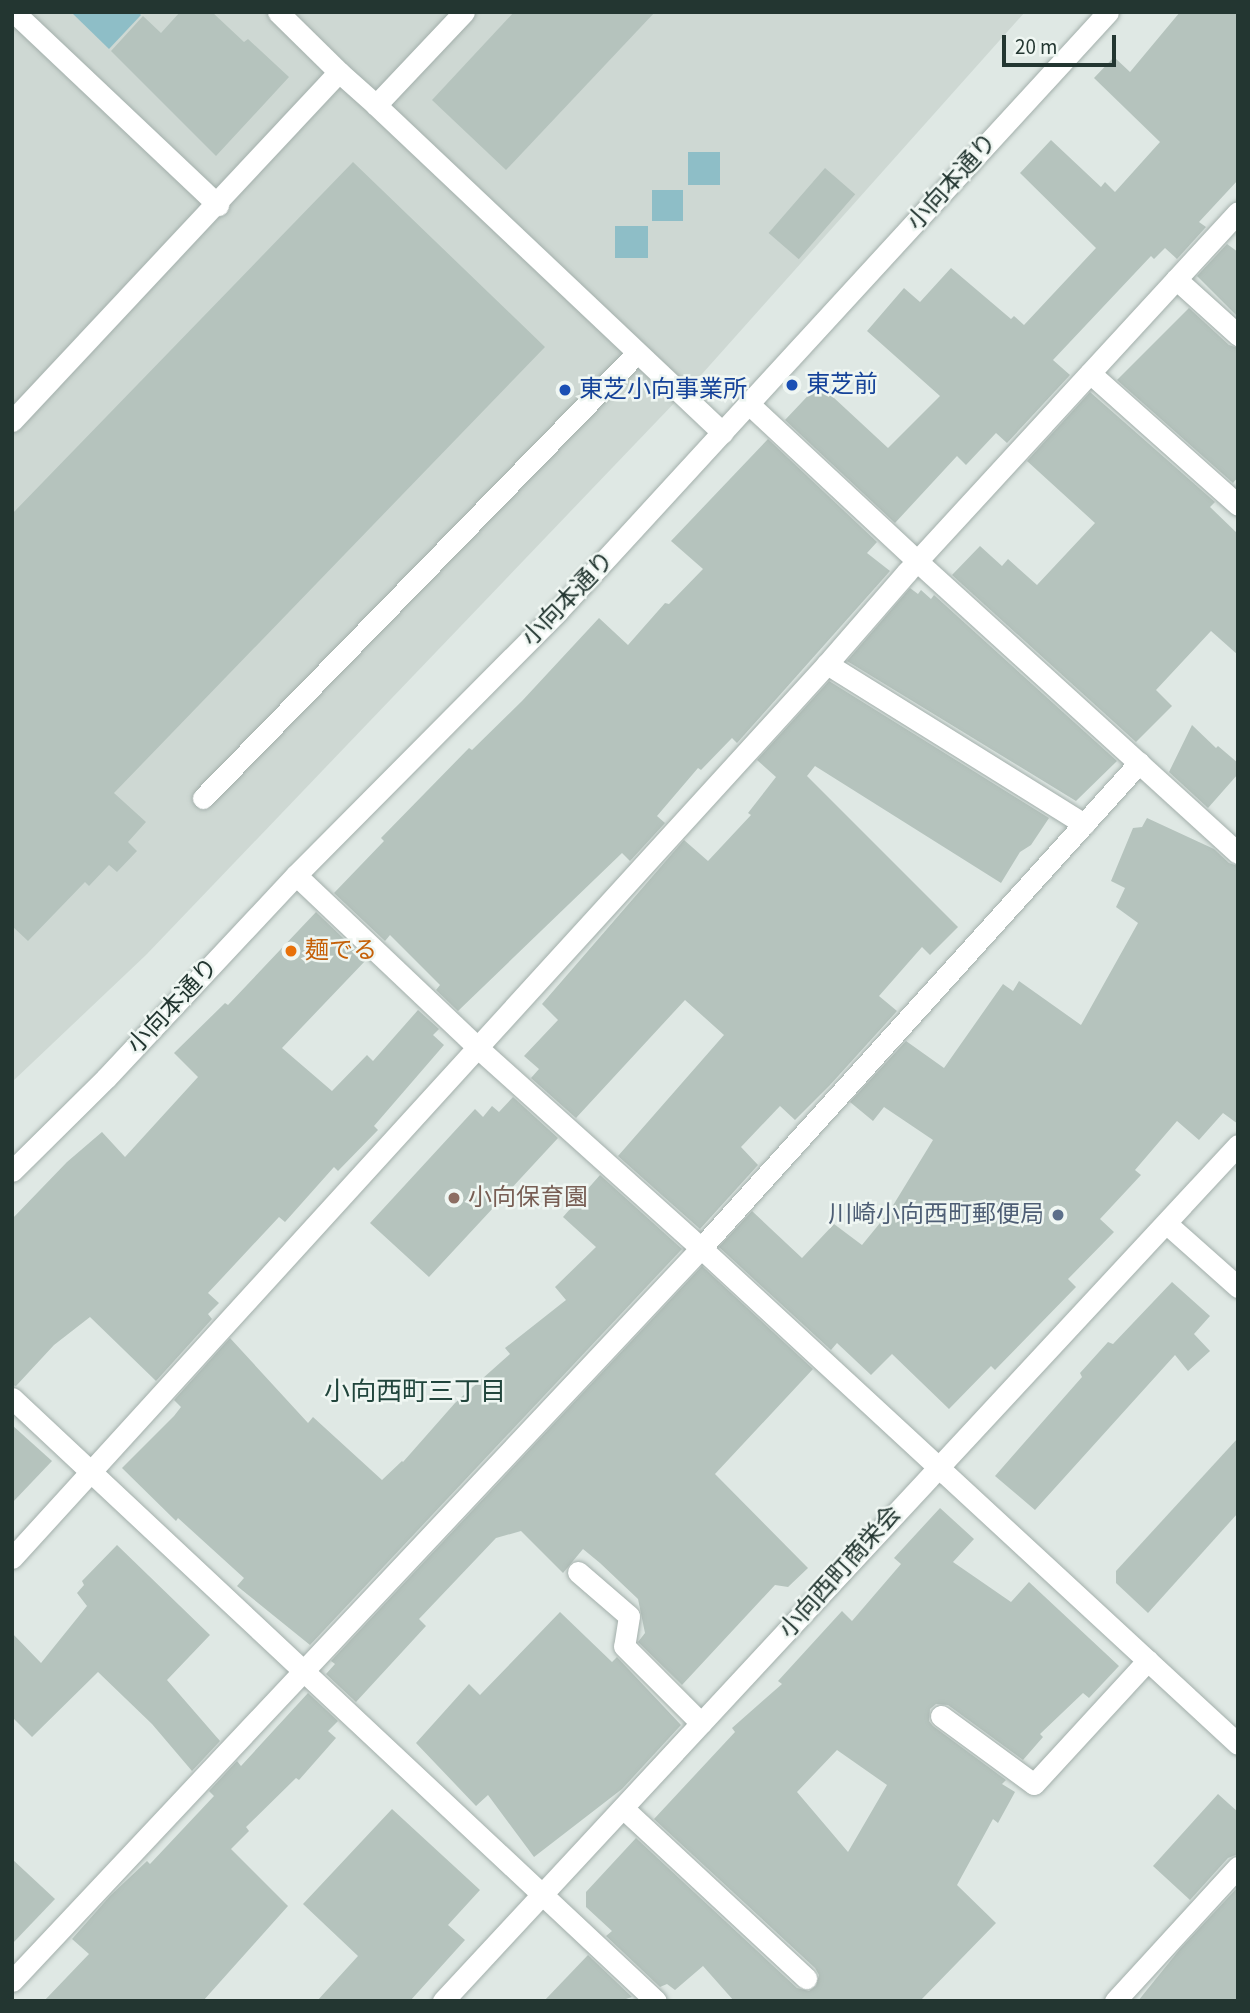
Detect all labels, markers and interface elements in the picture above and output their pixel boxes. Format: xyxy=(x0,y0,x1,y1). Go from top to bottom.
scale bar xyxy=(1005,21,1119,65)
text: 20 m xyxy=(1015,32,1057,62)
street label: 小向本通り xyxy=(901,128,1003,236)
place label: 東芝前 xyxy=(806,371,878,399)
place label: 東芝小向事業所 xyxy=(579,376,747,404)
marker: 東芝前 xyxy=(784,377,800,393)
marker: 東芝小向事業所 xyxy=(557,382,573,398)
street label: 小向本通り xyxy=(516,546,620,652)
place label: 麺でる xyxy=(305,937,377,965)
marker: 麺でる xyxy=(283,943,299,959)
street label: 小向本通り xyxy=(122,952,224,1060)
place label: 小向保育園 xyxy=(468,1184,588,1212)
marker: 小向保育園 xyxy=(446,1190,462,1206)
place label: 川崎小向西町郵便局 xyxy=(828,1201,1044,1229)
marker: 川崎小向西町郵便局 xyxy=(1050,1207,1066,1223)
district label: 小向西町三丁目 xyxy=(324,1376,506,1408)
street label: 小向西町商栄会 xyxy=(773,1500,907,1644)

